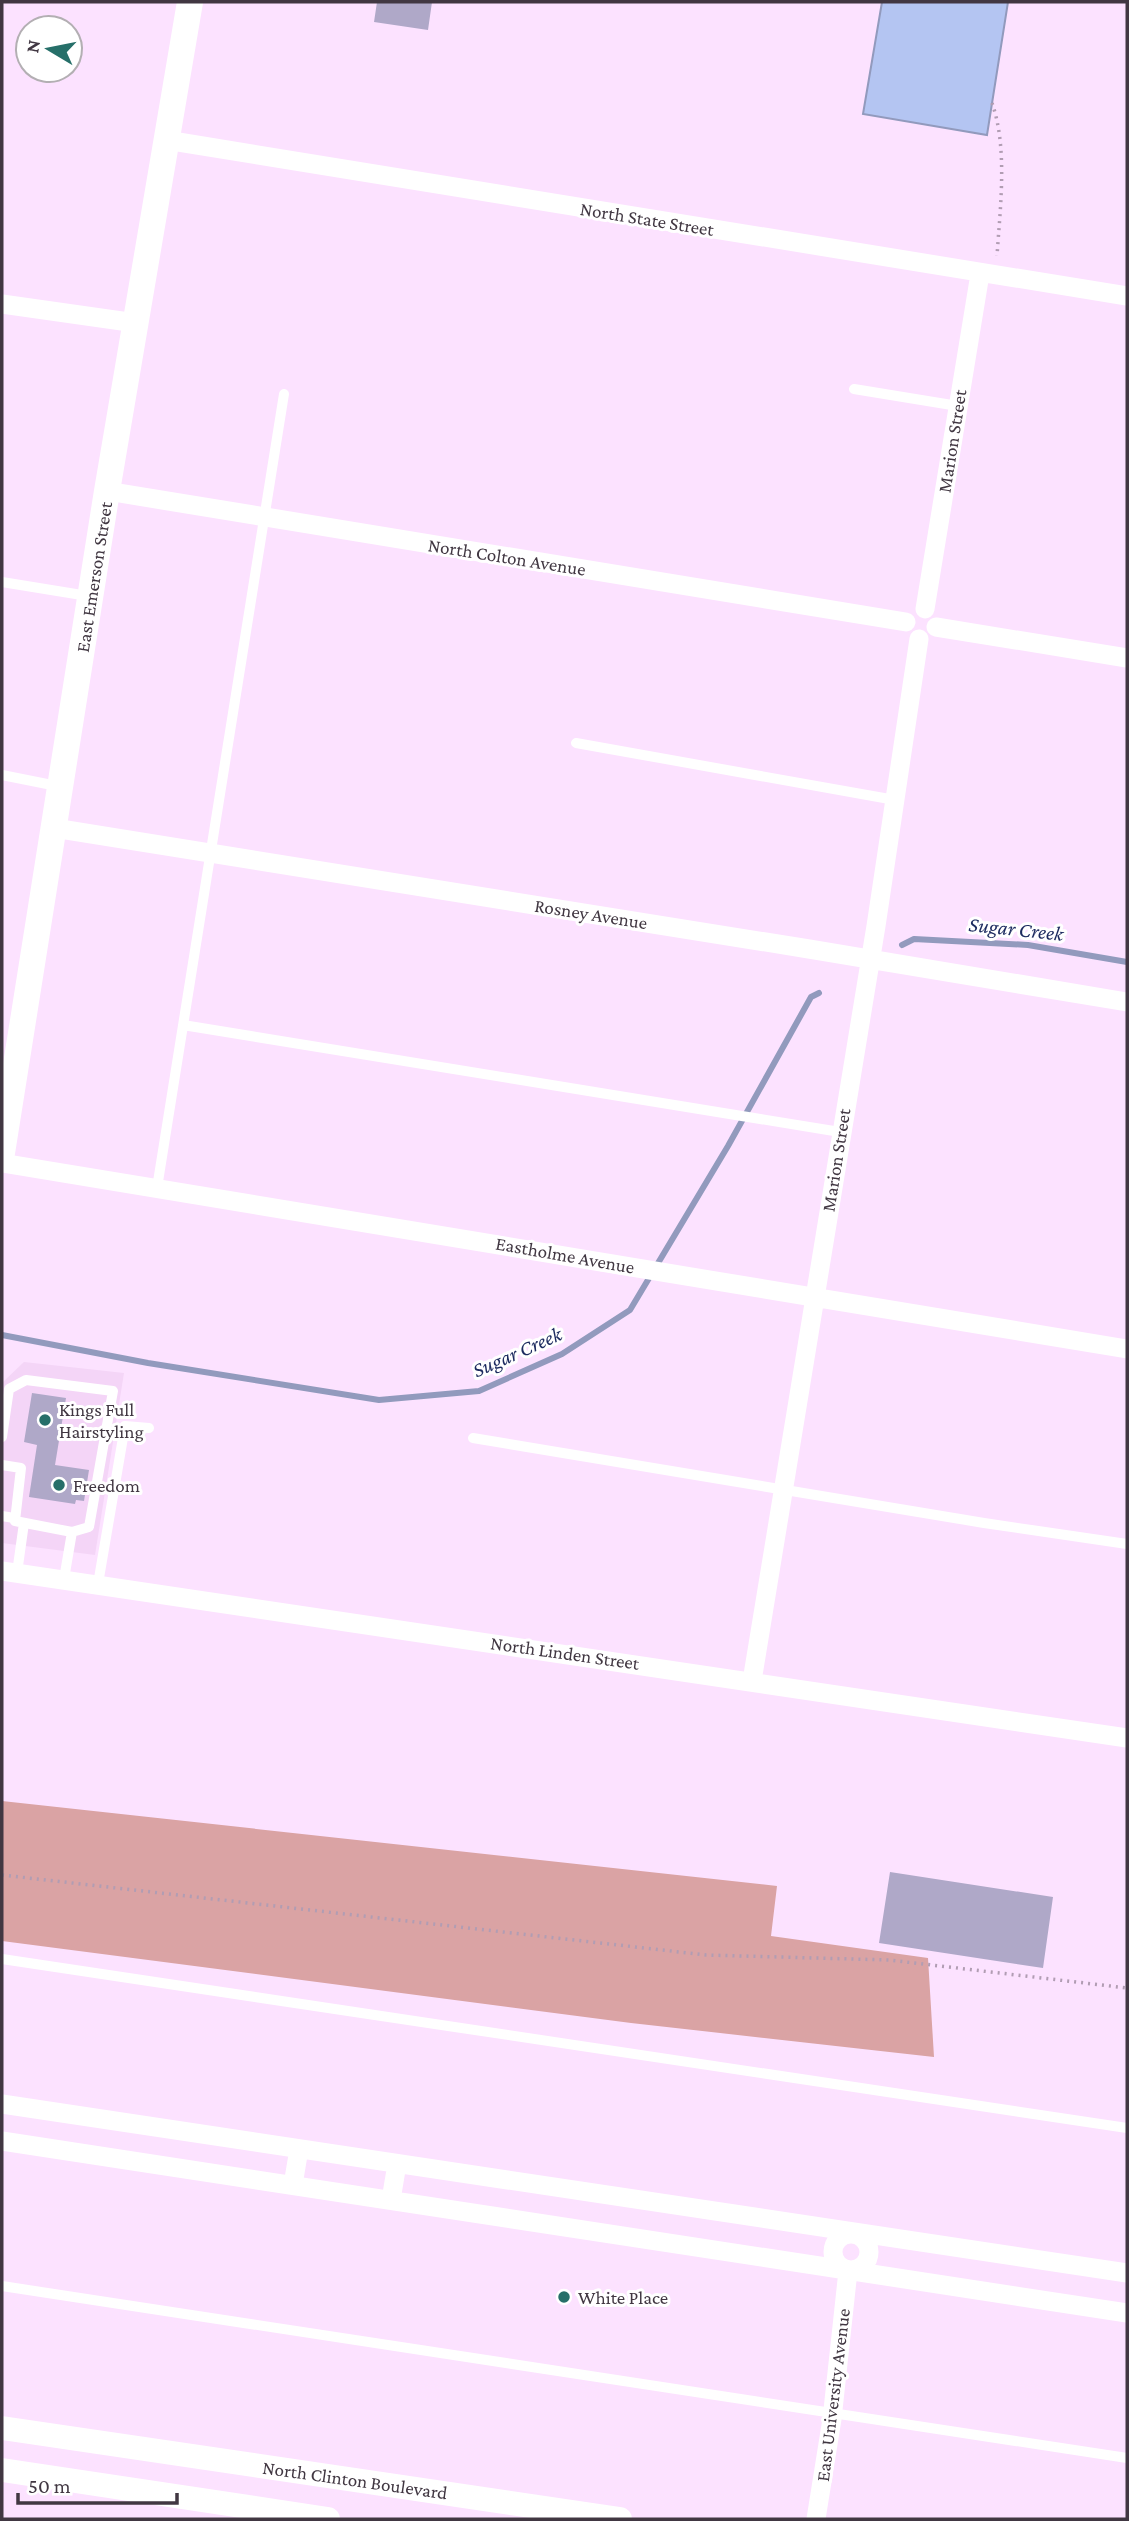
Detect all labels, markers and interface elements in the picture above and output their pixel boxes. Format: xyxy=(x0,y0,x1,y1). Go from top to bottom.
north arrow xyxy=(14,14,84,84)
text: N xyxy=(21,38,44,54)
street label: North State Street xyxy=(579,198,716,240)
street label: Marion Street xyxy=(933,387,971,494)
street label: East Emerson Street xyxy=(72,500,116,654)
street label: North Colton Avenue xyxy=(427,534,587,580)
street label: Rosney Avenue xyxy=(533,895,649,933)
water label: Sugar Creek xyxy=(967,912,1065,946)
street label: Marion Street xyxy=(817,1106,855,1213)
street label: Eastholme Avenue xyxy=(494,1232,636,1278)
water label: Sugar Creek xyxy=(469,1321,566,1382)
place label: Kings Full Hairstyling xyxy=(59,1399,144,1442)
marker: Kings Full Hairstyling xyxy=(37,1412,53,1428)
place label: Freedom xyxy=(73,1475,140,1496)
marker: Freedom xyxy=(51,1477,67,1493)
street label: North Linden Street xyxy=(489,1632,641,1674)
place label: White Place xyxy=(578,2287,668,2308)
marker: White Place xyxy=(556,2289,572,2305)
street label: East University Avenue xyxy=(812,2307,854,2483)
street label: North Clinton Boulevard xyxy=(261,2457,449,2503)
scale bar xyxy=(18,2462,177,2506)
text: 50 m xyxy=(28,2474,71,2498)

